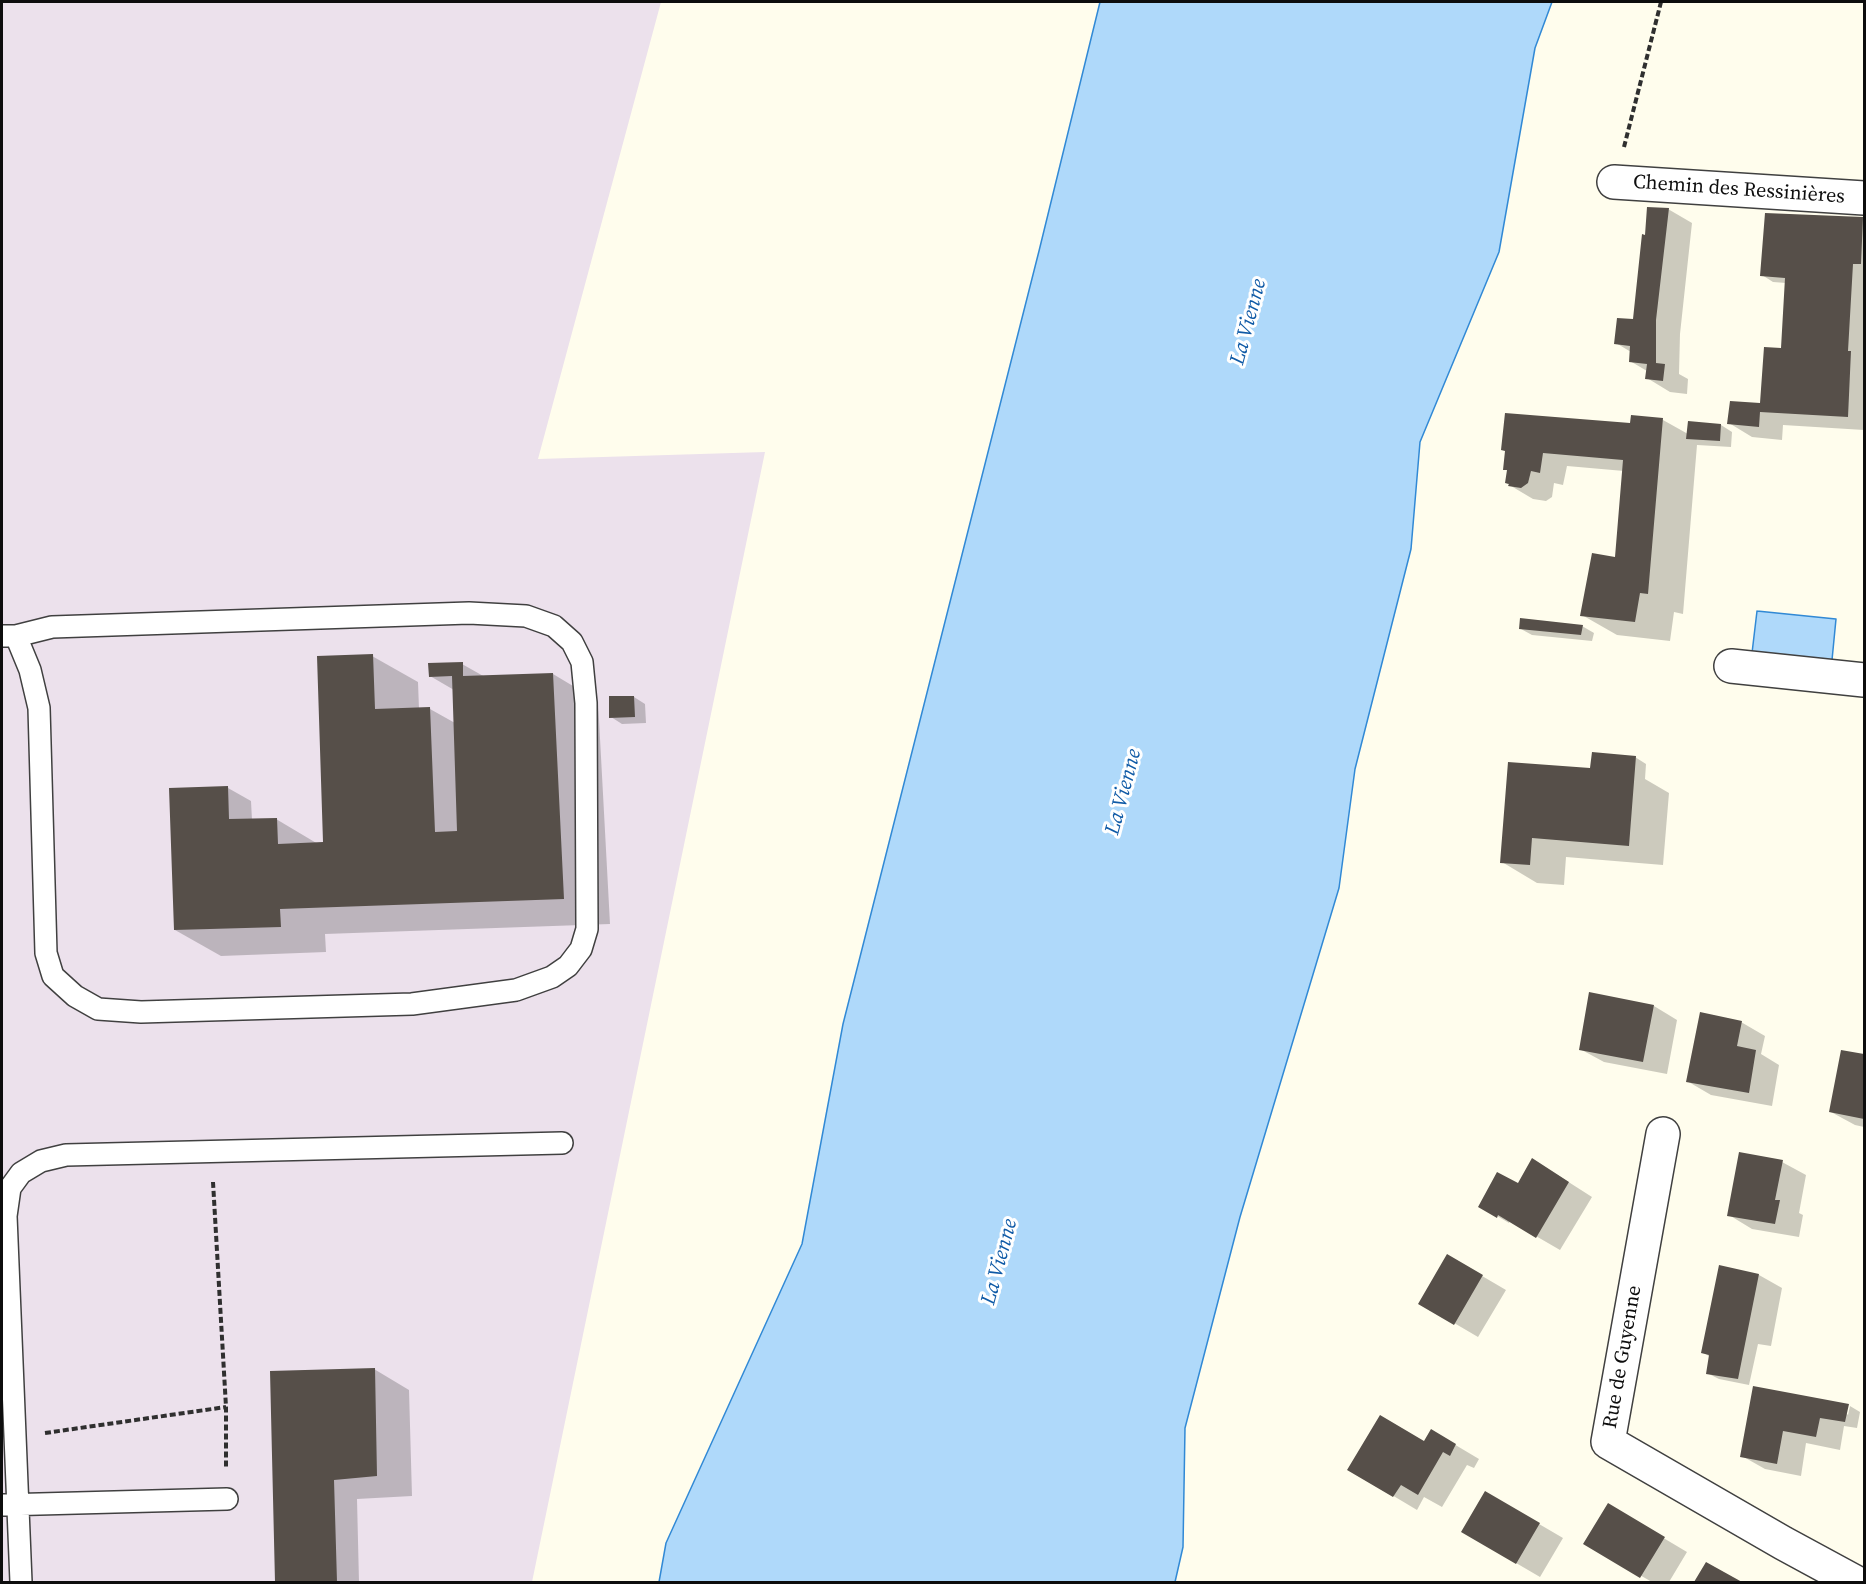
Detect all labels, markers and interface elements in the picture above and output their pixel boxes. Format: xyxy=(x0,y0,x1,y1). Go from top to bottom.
street label: Chemin des Ressinières xyxy=(1632,171,1846,209)
water label: La Vienne xyxy=(1225,276,1273,368)
water label: La Vienne xyxy=(1100,746,1148,838)
water label: La Vienne xyxy=(976,1216,1024,1308)
street label: Rue de Guyenne xyxy=(1599,1284,1647,1430)

